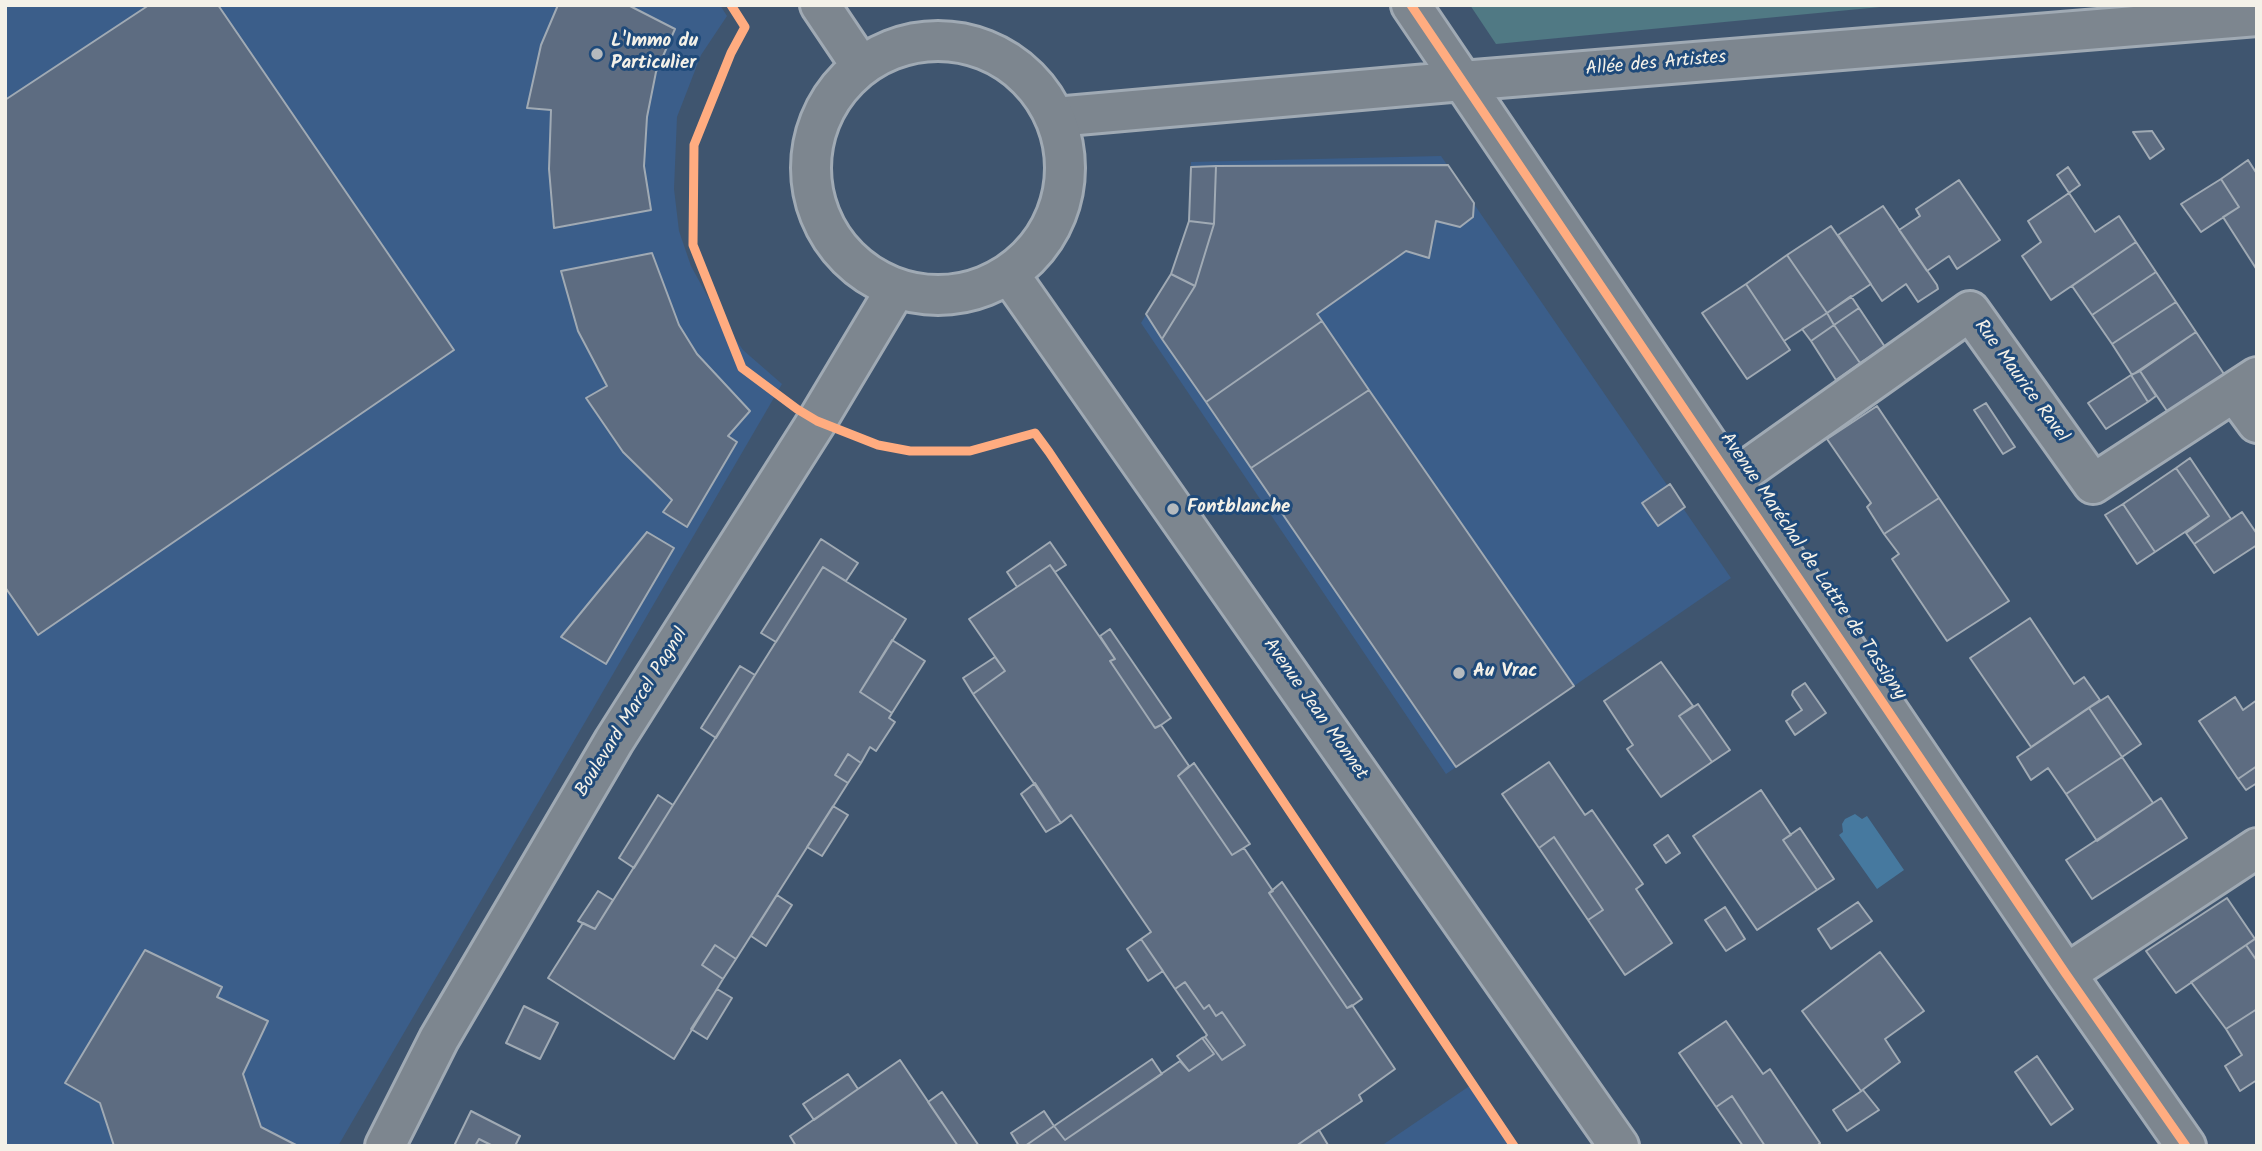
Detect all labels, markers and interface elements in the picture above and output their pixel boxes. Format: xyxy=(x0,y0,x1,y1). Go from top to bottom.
place label: L'Immo du Particulier xyxy=(611,32,698,76)
marker: L'Immo du Particulier xyxy=(589,46,605,62)
street label: Allée des Artistes xyxy=(1585,48,1727,82)
street label: Rue Maurice Ravel xyxy=(1968,316,2072,448)
street label: Avenue Maréchal de Lattre de Tassigny xyxy=(1714,429,1910,705)
place label: Fontblanche xyxy=(1187,498,1290,520)
marker: Fontblanche xyxy=(1165,501,1181,517)
street label: Boulevard Marcel Pagnol xyxy=(572,624,694,802)
street label: Avenue Jean Monnet xyxy=(1257,635,1371,785)
place label: Au Vrac xyxy=(1473,662,1537,684)
marker: Au Vrac xyxy=(1451,665,1467,681)

